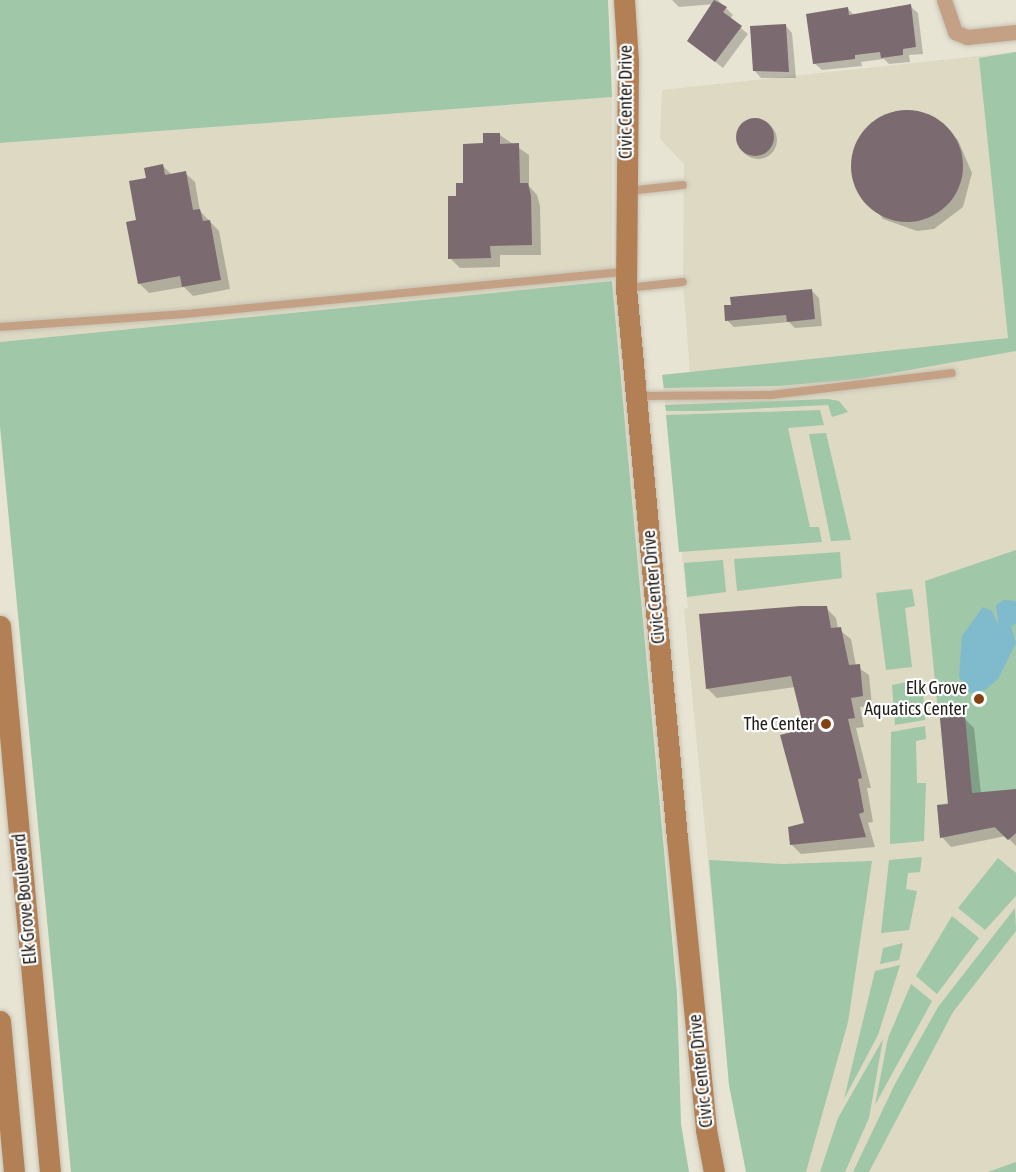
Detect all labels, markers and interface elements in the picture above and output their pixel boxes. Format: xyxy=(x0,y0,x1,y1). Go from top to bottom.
street label: Civic Center Drive xyxy=(615,45,637,159)
street label: Civic Center Drive xyxy=(638,529,670,645)
place label: Elk Grove Aquatics Center xyxy=(864,678,967,720)
marker: Elk Grove Aquatics Center xyxy=(972,692,986,706)
place label: The Center xyxy=(744,713,814,735)
marker: The Center xyxy=(819,717,833,731)
street label: Elk Grove Boulevard xyxy=(9,833,41,965)
street label: Civic Center Drive xyxy=(684,1013,718,1129)

